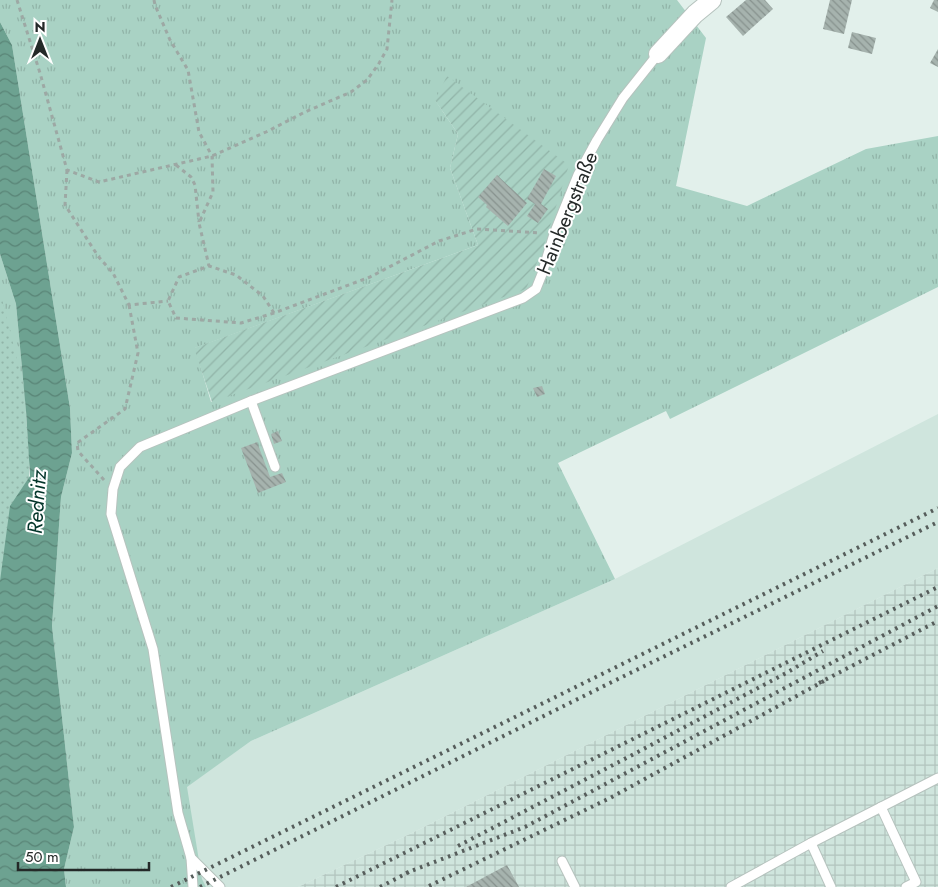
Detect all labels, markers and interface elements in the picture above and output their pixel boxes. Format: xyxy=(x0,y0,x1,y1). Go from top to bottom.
north arrow xyxy=(15,15,65,65)
text: N xyxy=(34,17,46,37)
street label: Hainbergstraße xyxy=(530,147,605,279)
water label: Rednitz xyxy=(20,468,54,535)
scale bar xyxy=(18,840,149,872)
text: 50 m xyxy=(25,846,59,868)

